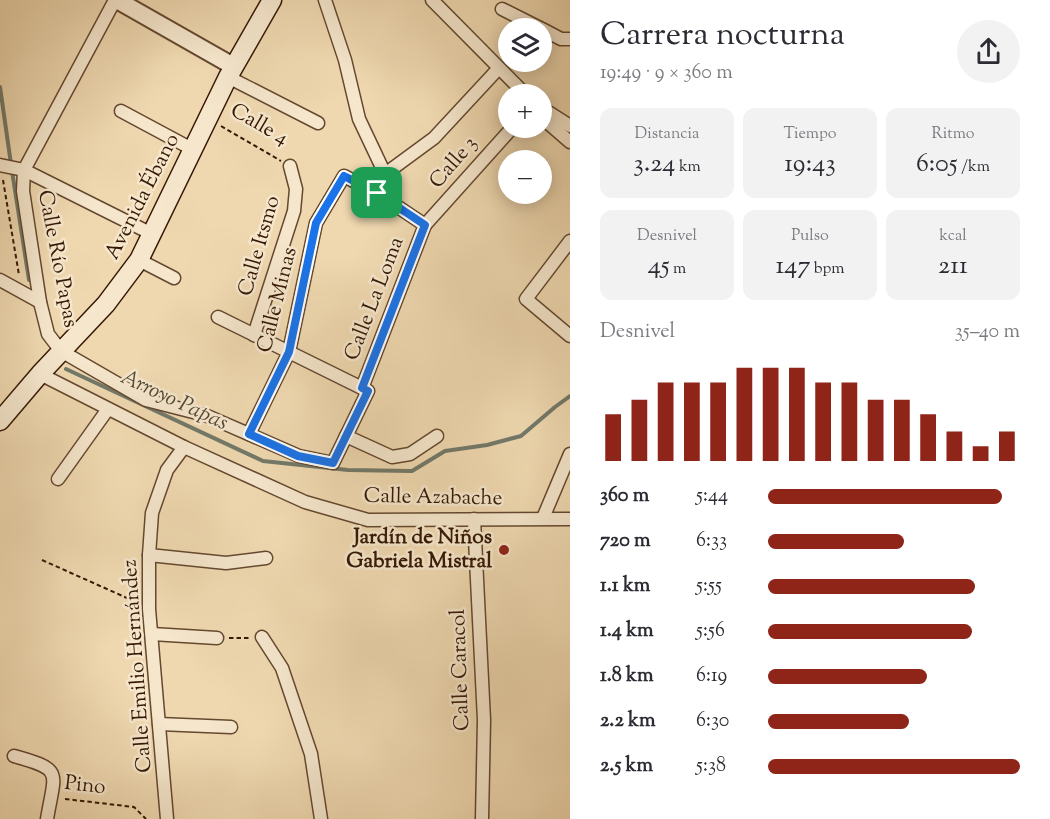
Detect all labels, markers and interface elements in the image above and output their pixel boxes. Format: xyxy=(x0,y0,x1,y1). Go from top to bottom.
text: Carrera nocturna xyxy=(600,12,845,60)
map controls xyxy=(498,18,552,204)
button: layers xyxy=(498,18,552,72)
button: share xyxy=(957,20,1020,83)
text: 19:49 · 9 × 360 m xyxy=(600,59,733,88)
button: + xyxy=(498,84,552,138)
street label: Calle 4 xyxy=(224,96,294,154)
text: Distancia xyxy=(635,123,699,146)
text: Tiempo xyxy=(783,123,837,146)
text: Ritmo xyxy=(931,123,975,146)
street label: Avenida Ébano xyxy=(98,129,188,265)
street label: Calle 3 xyxy=(423,130,485,196)
text: 3.24 xyxy=(633,146,675,183)
text: 19:43 xyxy=(784,146,836,183)
text: 6:05 xyxy=(916,146,958,183)
button: − xyxy=(498,150,552,204)
text: km xyxy=(675,156,701,179)
text: /km xyxy=(958,156,990,179)
pin xyxy=(351,167,402,218)
icon: arrive xyxy=(360,176,393,209)
street label: Calle Río Papas xyxy=(29,188,85,330)
street label: Calle Itsmo xyxy=(231,192,289,300)
text: Desnivel xyxy=(637,225,697,248)
text: Pulso xyxy=(791,225,829,248)
text: kcal xyxy=(939,225,967,248)
street label: Calle La Loma xyxy=(338,233,412,365)
street label: Calle Minas xyxy=(250,244,306,356)
text: 45 xyxy=(648,248,670,285)
text: 147 xyxy=(775,248,810,285)
text: 211 xyxy=(938,248,968,285)
text: m xyxy=(670,258,686,281)
text: bpm xyxy=(810,258,845,281)
text: Desnivel xyxy=(600,318,675,347)
text: 35–40 m xyxy=(955,318,1020,347)
water label: Arroyo Papas xyxy=(115,362,233,440)
street label: Calle Azabache xyxy=(363,482,503,514)
text: 360 m xyxy=(600,482,649,511)
text: 5:44 xyxy=(696,482,728,511)
place label: Jardín de Niños Gabriela Mistral xyxy=(346,523,492,577)
text: 720 m xyxy=(600,527,651,556)
text: 6:33 xyxy=(696,527,727,556)
marker: Jardín de Niños Gabriela Mistral xyxy=(497,543,511,557)
street label: Calle Emilio Hernández xyxy=(116,558,160,774)
text: 1.1 km xyxy=(600,572,650,601)
text: 5:55 xyxy=(696,572,722,601)
street label: Calle Caracol xyxy=(444,608,478,732)
text: 1.4 km xyxy=(600,617,654,646)
text: 5:56 xyxy=(696,617,725,646)
text: 1.8 km xyxy=(600,662,654,691)
text: 6:19 xyxy=(696,662,727,691)
text: 2.2 km xyxy=(600,707,655,736)
text: 6:30 xyxy=(696,707,729,736)
text: 2.5 km xyxy=(600,752,653,781)
text: 5:38 xyxy=(696,752,726,781)
street label: Pino xyxy=(63,769,107,803)

